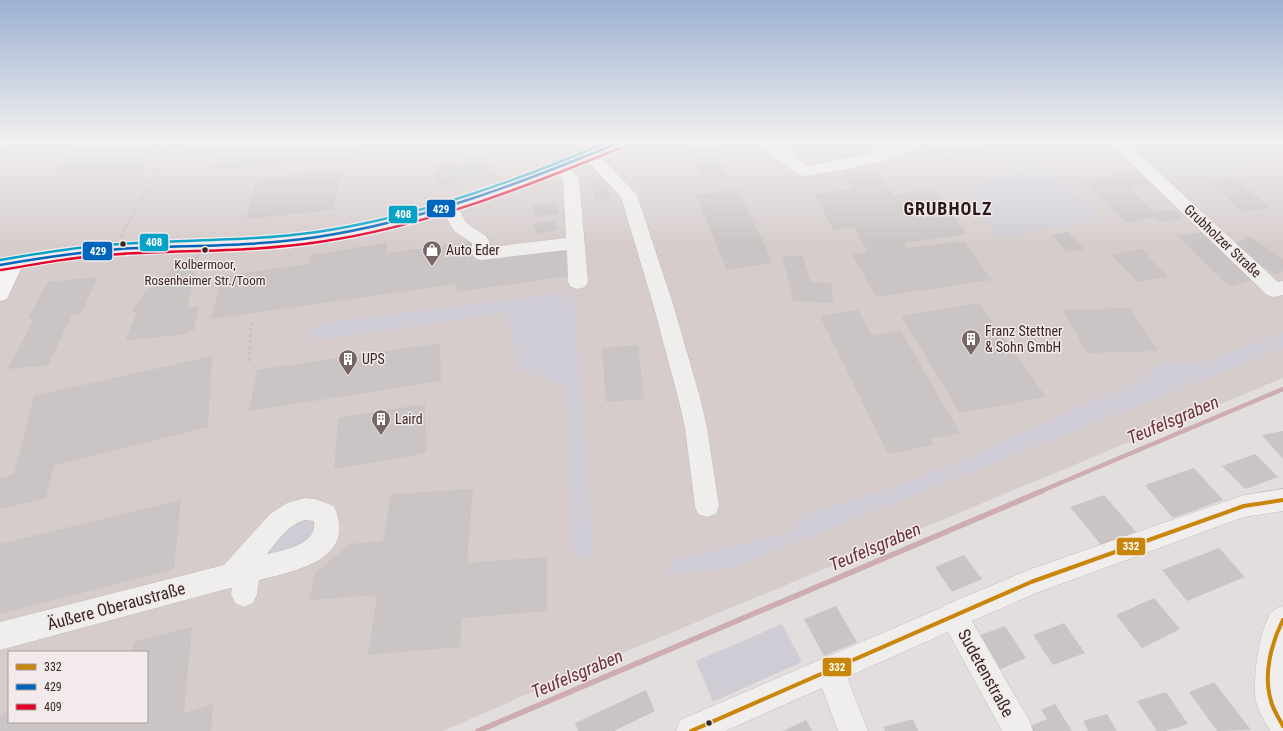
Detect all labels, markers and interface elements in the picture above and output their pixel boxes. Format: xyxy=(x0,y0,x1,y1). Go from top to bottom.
district label: GRUBHOLZ xyxy=(904,198,992,219)
line badge: 429 xyxy=(426,199,456,218)
street label: Grubholzer Straße xyxy=(1181,201,1265,281)
text: 429 xyxy=(433,203,449,216)
line badge: 408 xyxy=(388,205,418,224)
text: 408 xyxy=(395,208,412,221)
line badge: 408 xyxy=(139,233,169,252)
text: 408 xyxy=(146,236,163,249)
unlabelled marker xyxy=(118,239,128,249)
shop icon: Auto Eder xyxy=(421,239,443,267)
line badge: 429 xyxy=(82,241,113,261)
place label: Auto Eder xyxy=(446,242,500,258)
text: 429 xyxy=(90,245,106,258)
marker: Kolbermoor, Rosenheimer Str./Toom xyxy=(200,245,210,255)
place label: Kolbermoor, Rosenheimer Str./Toom xyxy=(145,257,265,288)
place label: Franz Stettner & Sohn GmbH xyxy=(985,323,1062,355)
building icon: Franz Stettner & Sohn GmbH xyxy=(960,328,982,356)
building icon: UPS xyxy=(337,348,359,376)
place label: UPS xyxy=(362,351,385,367)
water label: Teufelsgraben xyxy=(1124,391,1222,448)
building icon: Laird xyxy=(370,408,392,436)
place label: Laird xyxy=(395,411,423,427)
water label: Teufelsgraben xyxy=(826,518,924,575)
line badge: 332 xyxy=(1116,537,1146,556)
text: 332 xyxy=(1123,540,1140,553)
street label: Äußere Oberaustraße xyxy=(45,578,187,634)
street label: Sudetenstraße xyxy=(954,626,1018,720)
water label: Teufelsgraben xyxy=(528,645,626,702)
legend xyxy=(8,651,148,723)
line badge: 332 xyxy=(822,657,852,677)
text: 332 xyxy=(44,660,62,674)
text: 332 xyxy=(829,661,846,674)
text: 429 xyxy=(44,680,62,694)
text: 409 xyxy=(44,700,62,714)
unlabelled marker xyxy=(704,718,714,728)

